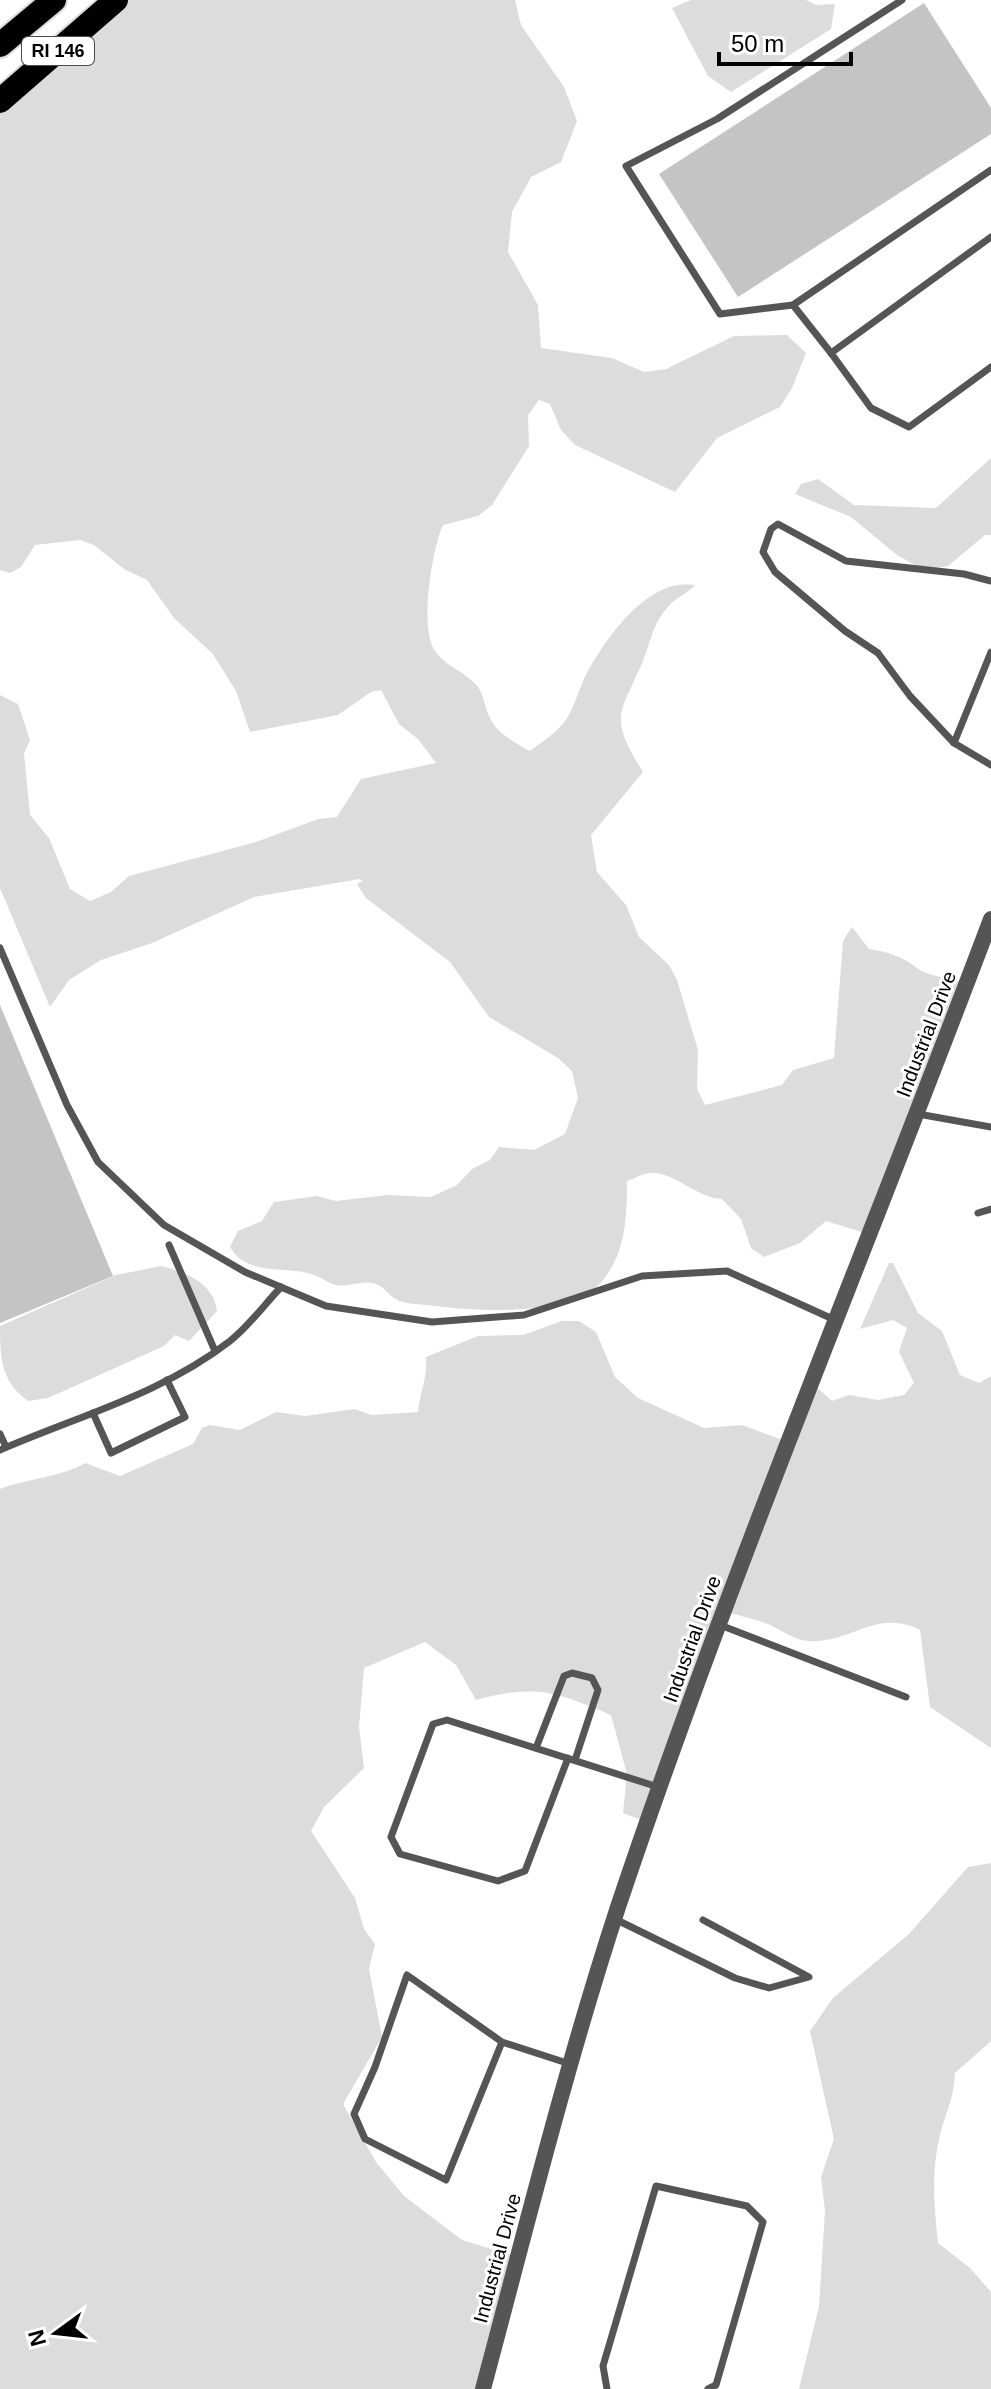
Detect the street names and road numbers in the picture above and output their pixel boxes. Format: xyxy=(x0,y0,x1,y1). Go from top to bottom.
road number: RI 146 xyxy=(22,37,94,65)
street label: Industrial Drive xyxy=(892,968,960,1100)
street label: Industrial Drive xyxy=(659,1573,725,1705)
street label: Industrial Drive xyxy=(469,2191,525,2325)

